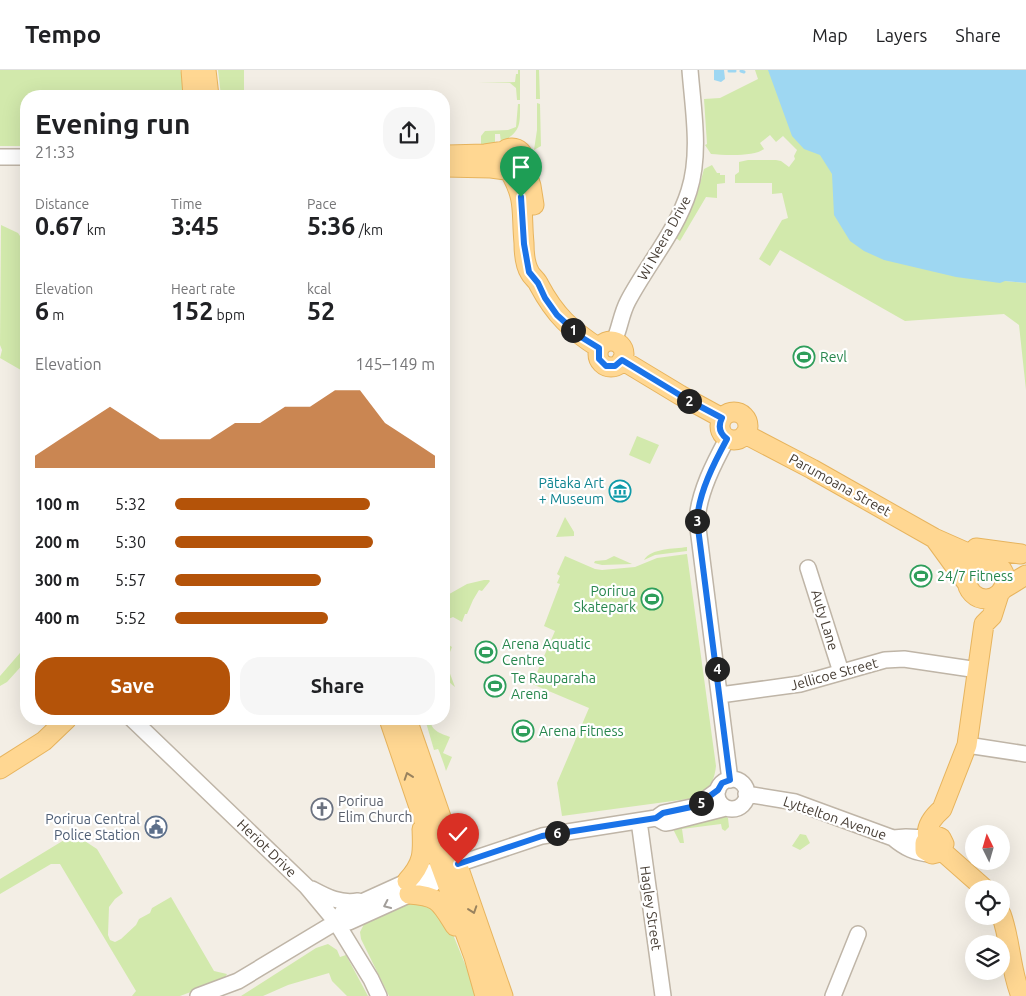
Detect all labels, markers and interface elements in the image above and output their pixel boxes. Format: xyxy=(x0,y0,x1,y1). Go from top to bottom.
text: Tempo xyxy=(25,21,101,48)
text: Map xyxy=(812,25,848,45)
text: Layers xyxy=(876,25,927,45)
text: Share xyxy=(955,25,1001,45)
button: share xyxy=(383,107,435,159)
text: Evening run xyxy=(35,108,190,139)
text: 21:33 xyxy=(35,143,75,161)
pin xyxy=(500,146,542,197)
icon: arrive xyxy=(507,153,535,181)
street label: Wi Neera Drive xyxy=(634,193,694,283)
text: Distance xyxy=(35,196,89,212)
text: Time xyxy=(171,196,202,212)
text: Pace xyxy=(307,196,337,212)
text: 0.67 xyxy=(35,212,83,240)
text: 3:45 xyxy=(171,212,219,240)
text: 5:36 xyxy=(307,212,355,240)
text: km xyxy=(83,222,106,238)
text: /km xyxy=(355,222,383,238)
text: Elevation xyxy=(35,281,93,297)
text: Heart rate xyxy=(171,281,235,297)
text: kcal xyxy=(307,281,331,297)
text: 6 xyxy=(35,297,49,325)
text: 152 xyxy=(171,297,213,325)
text: 52 xyxy=(307,297,335,325)
text: m xyxy=(49,307,64,323)
text: bpm xyxy=(213,307,245,323)
pin: 1 xyxy=(560,318,586,342)
text: 1 xyxy=(570,322,577,338)
sports icon: Revl xyxy=(792,345,816,369)
place label: Revl xyxy=(820,349,847,365)
text: Elevation xyxy=(35,355,102,373)
text: 145–149 m xyxy=(355,355,435,373)
pin: 2 xyxy=(676,388,702,414)
text: 2 xyxy=(686,393,693,409)
street label: Parumoana Street xyxy=(786,450,894,520)
place label: Pātaka Art + Museum xyxy=(539,475,604,507)
museum icon: Pātaka Art + Museum xyxy=(608,479,632,503)
text: 100 m xyxy=(35,495,80,513)
text: 5:32 xyxy=(115,495,146,513)
pin: 3 xyxy=(684,508,710,534)
text: 3 xyxy=(694,513,701,529)
text: 200 m xyxy=(35,533,80,551)
text: 5:30 xyxy=(115,533,146,551)
sports icon: 24/7 Fitness xyxy=(909,564,933,588)
place label: 24/7 Fitness xyxy=(937,568,1013,584)
text: 300 m xyxy=(35,571,80,589)
text: 5:57 xyxy=(115,571,146,589)
place label: Porirua Skatepark xyxy=(573,583,636,615)
sports icon: Porirua Skatepark xyxy=(640,587,664,611)
street label: Auty Lane xyxy=(808,588,842,652)
text: 400 m xyxy=(35,609,80,627)
text: 5:52 xyxy=(115,609,146,627)
place label: Arena Aquatic Centre xyxy=(502,636,591,668)
sports icon: Arena Aquatic Centre xyxy=(474,640,498,664)
street label: Jellicoe Street xyxy=(788,654,880,693)
pin: 4 xyxy=(704,656,730,682)
button: Save xyxy=(35,657,230,715)
button: Share xyxy=(240,657,435,715)
text: 4 xyxy=(714,661,721,677)
place label: Te Rauparaha Arena xyxy=(511,670,596,702)
sports icon: Te Rauparaha Arena xyxy=(483,674,507,698)
sports icon: Arena Fitness xyxy=(511,719,535,743)
place label: Arena Fitness xyxy=(539,723,624,739)
one-way arrow xyxy=(404,772,414,781)
pin: 5 xyxy=(688,790,714,816)
place label: Porirua Elim Church xyxy=(338,793,413,825)
street label: Lyttelton Avenue xyxy=(781,793,889,843)
text: 5 xyxy=(698,795,705,811)
church icon: Porirua Elim Church xyxy=(310,797,334,821)
place label: Porirua Central Police Station xyxy=(45,811,140,843)
pin xyxy=(437,813,479,864)
public building icon: Porirua Central Police Station xyxy=(144,815,168,839)
street label: Heriot Drive xyxy=(234,816,300,880)
icon: check xyxy=(444,820,472,848)
pin: 6 xyxy=(544,820,570,846)
text: 6 xyxy=(554,825,561,841)
north arrow xyxy=(965,825,1010,870)
map controls xyxy=(965,825,1010,980)
street label: Hagley Street xyxy=(637,865,665,952)
button: locate xyxy=(965,880,1010,925)
one-way arrow xyxy=(383,898,392,909)
one-way arrow xyxy=(467,905,477,914)
button: layers xyxy=(965,935,1010,980)

